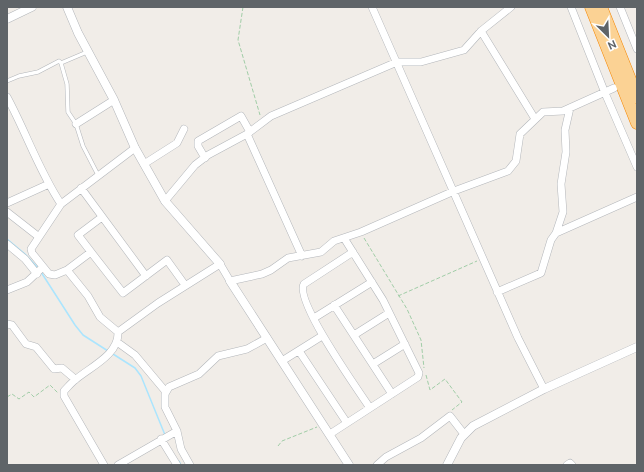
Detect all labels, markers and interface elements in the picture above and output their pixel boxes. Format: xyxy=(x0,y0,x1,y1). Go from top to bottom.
north arrow xyxy=(588,16,628,56)
text: N xyxy=(606,38,618,52)

